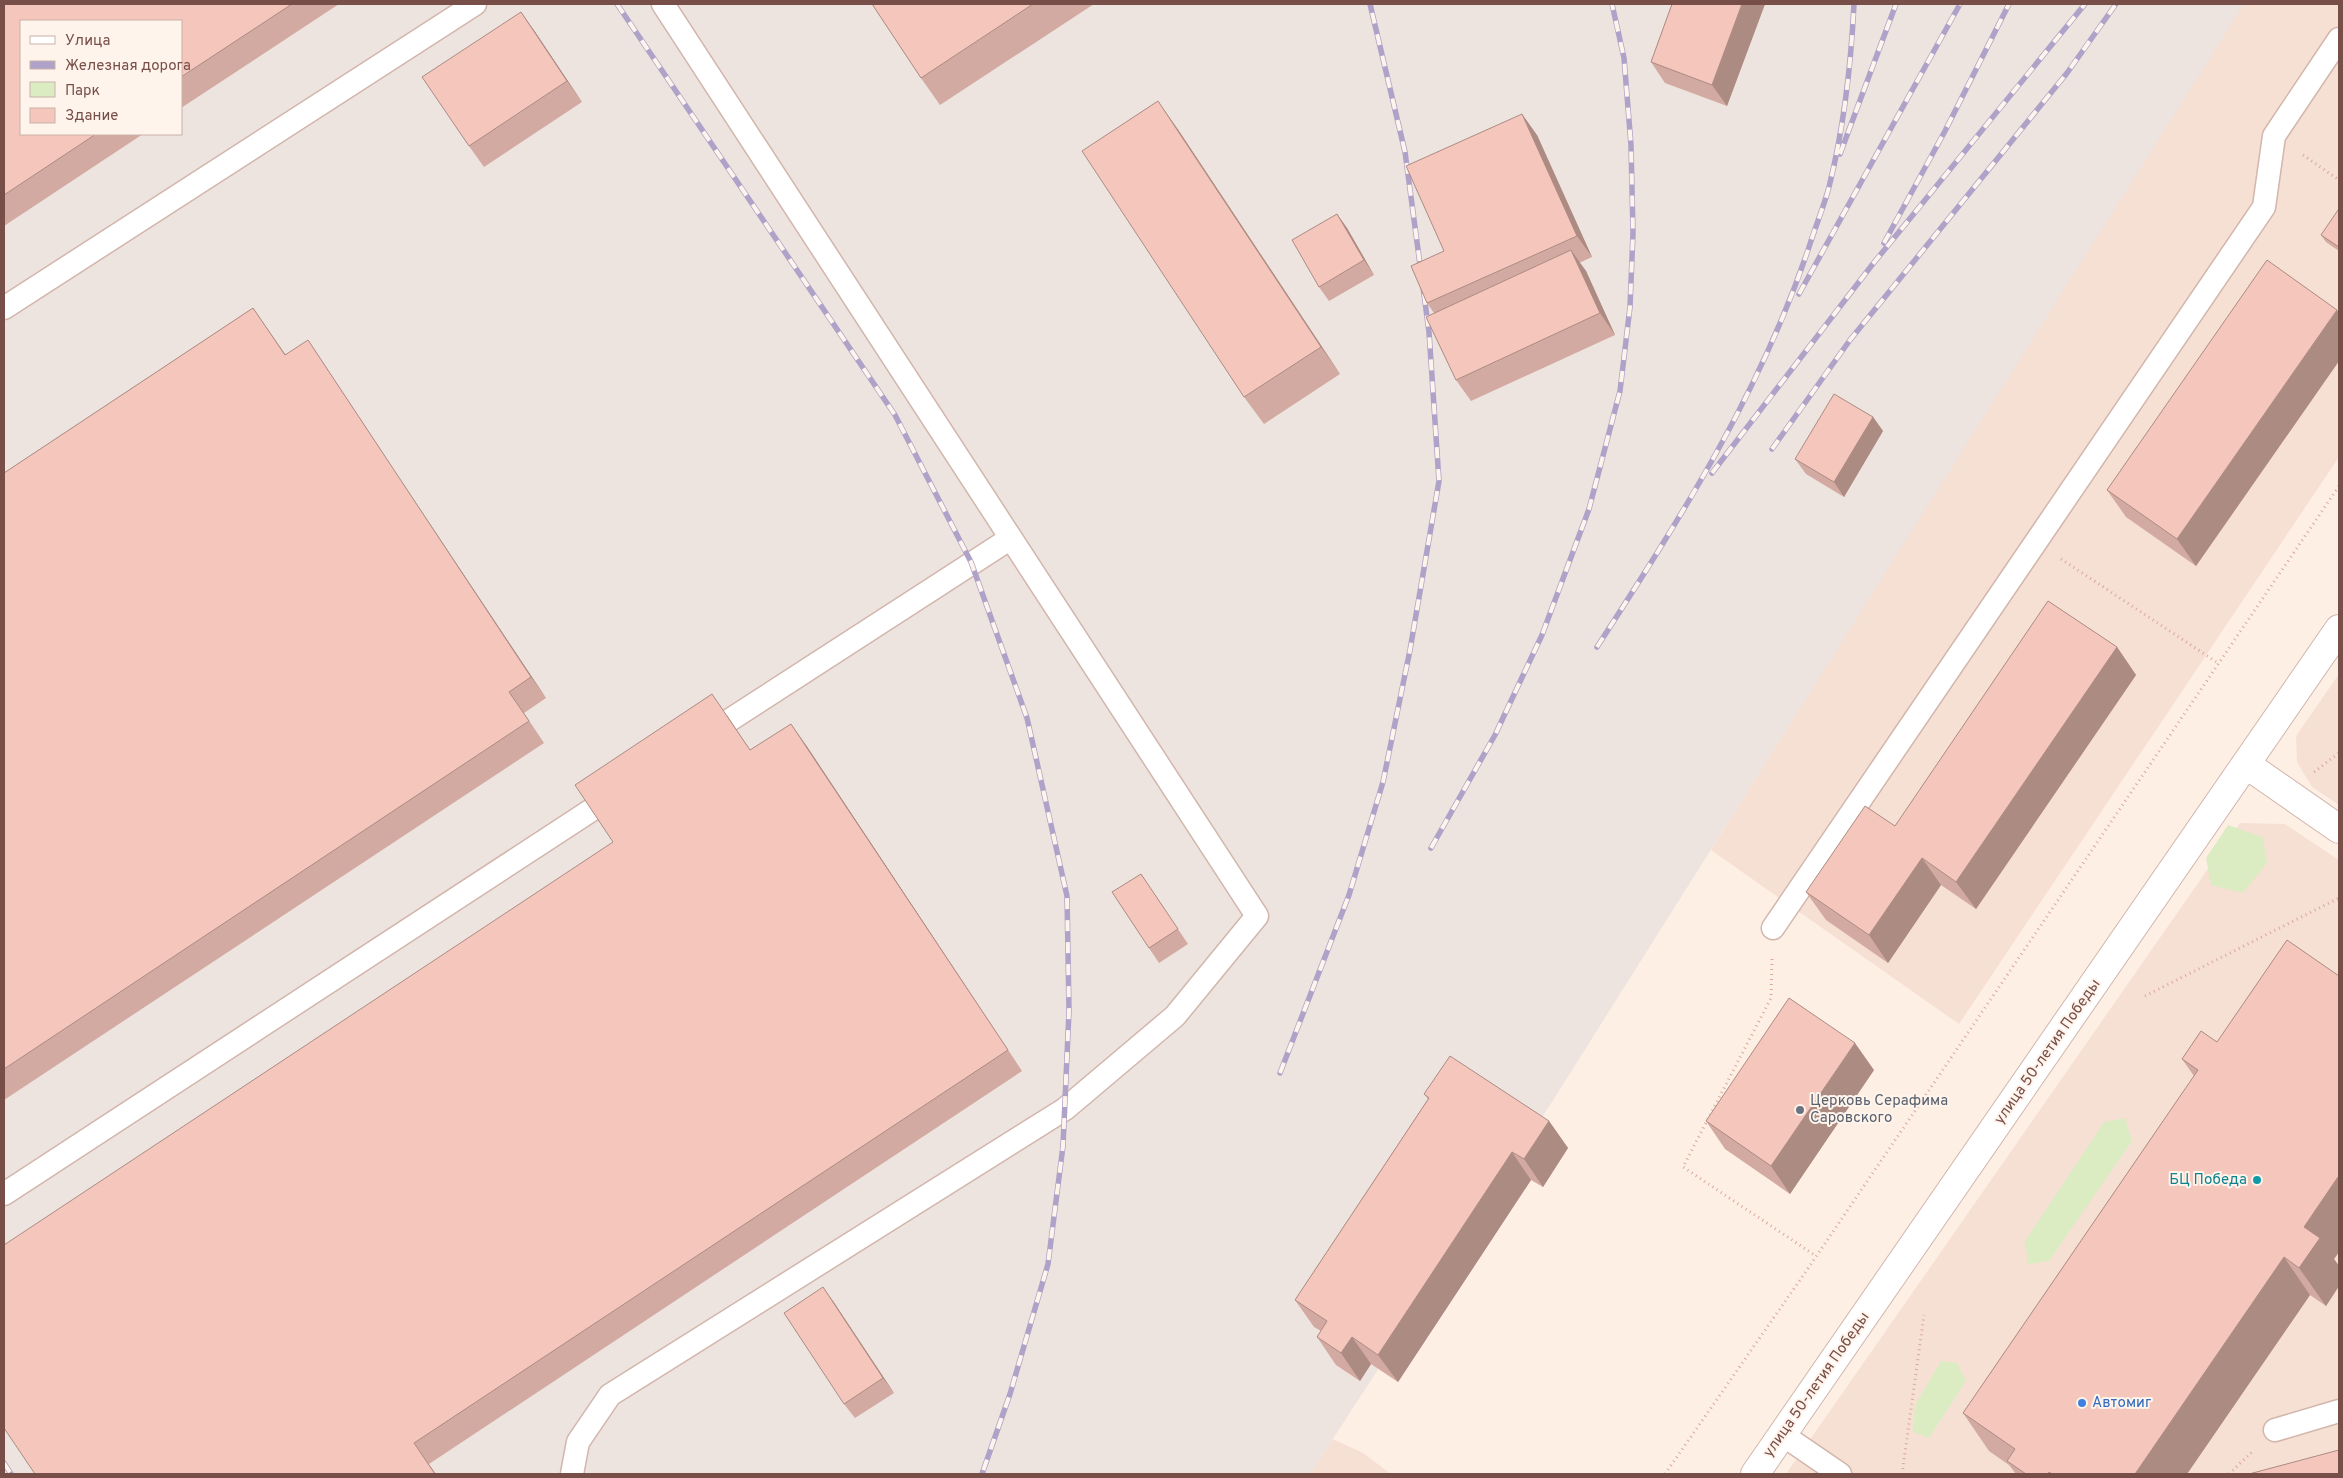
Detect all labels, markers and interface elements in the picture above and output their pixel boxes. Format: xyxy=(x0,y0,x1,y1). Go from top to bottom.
legend xyxy=(20,20,182,135)
text: Улица xyxy=(65,32,110,51)
text: Железная дорога xyxy=(65,57,191,76)
text: Парк xyxy=(65,82,100,101)
text: Здание xyxy=(65,107,118,126)
street label: улица 50-летия Победы xyxy=(1991,976,2105,1128)
place label: Церковь Серафима Саровского xyxy=(1810,1092,1948,1128)
marker: Церковь Серафима Саровского xyxy=(1794,1104,1806,1116)
place label: БЦ Победа xyxy=(2169,1171,2247,1190)
marker: БЦ Победа xyxy=(2251,1174,2263,1186)
street label: улица 50-летия Победы xyxy=(1760,1309,1874,1461)
place label: Автомиг xyxy=(2092,1394,2151,1413)
marker: Автомиг xyxy=(2076,1397,2088,1409)

